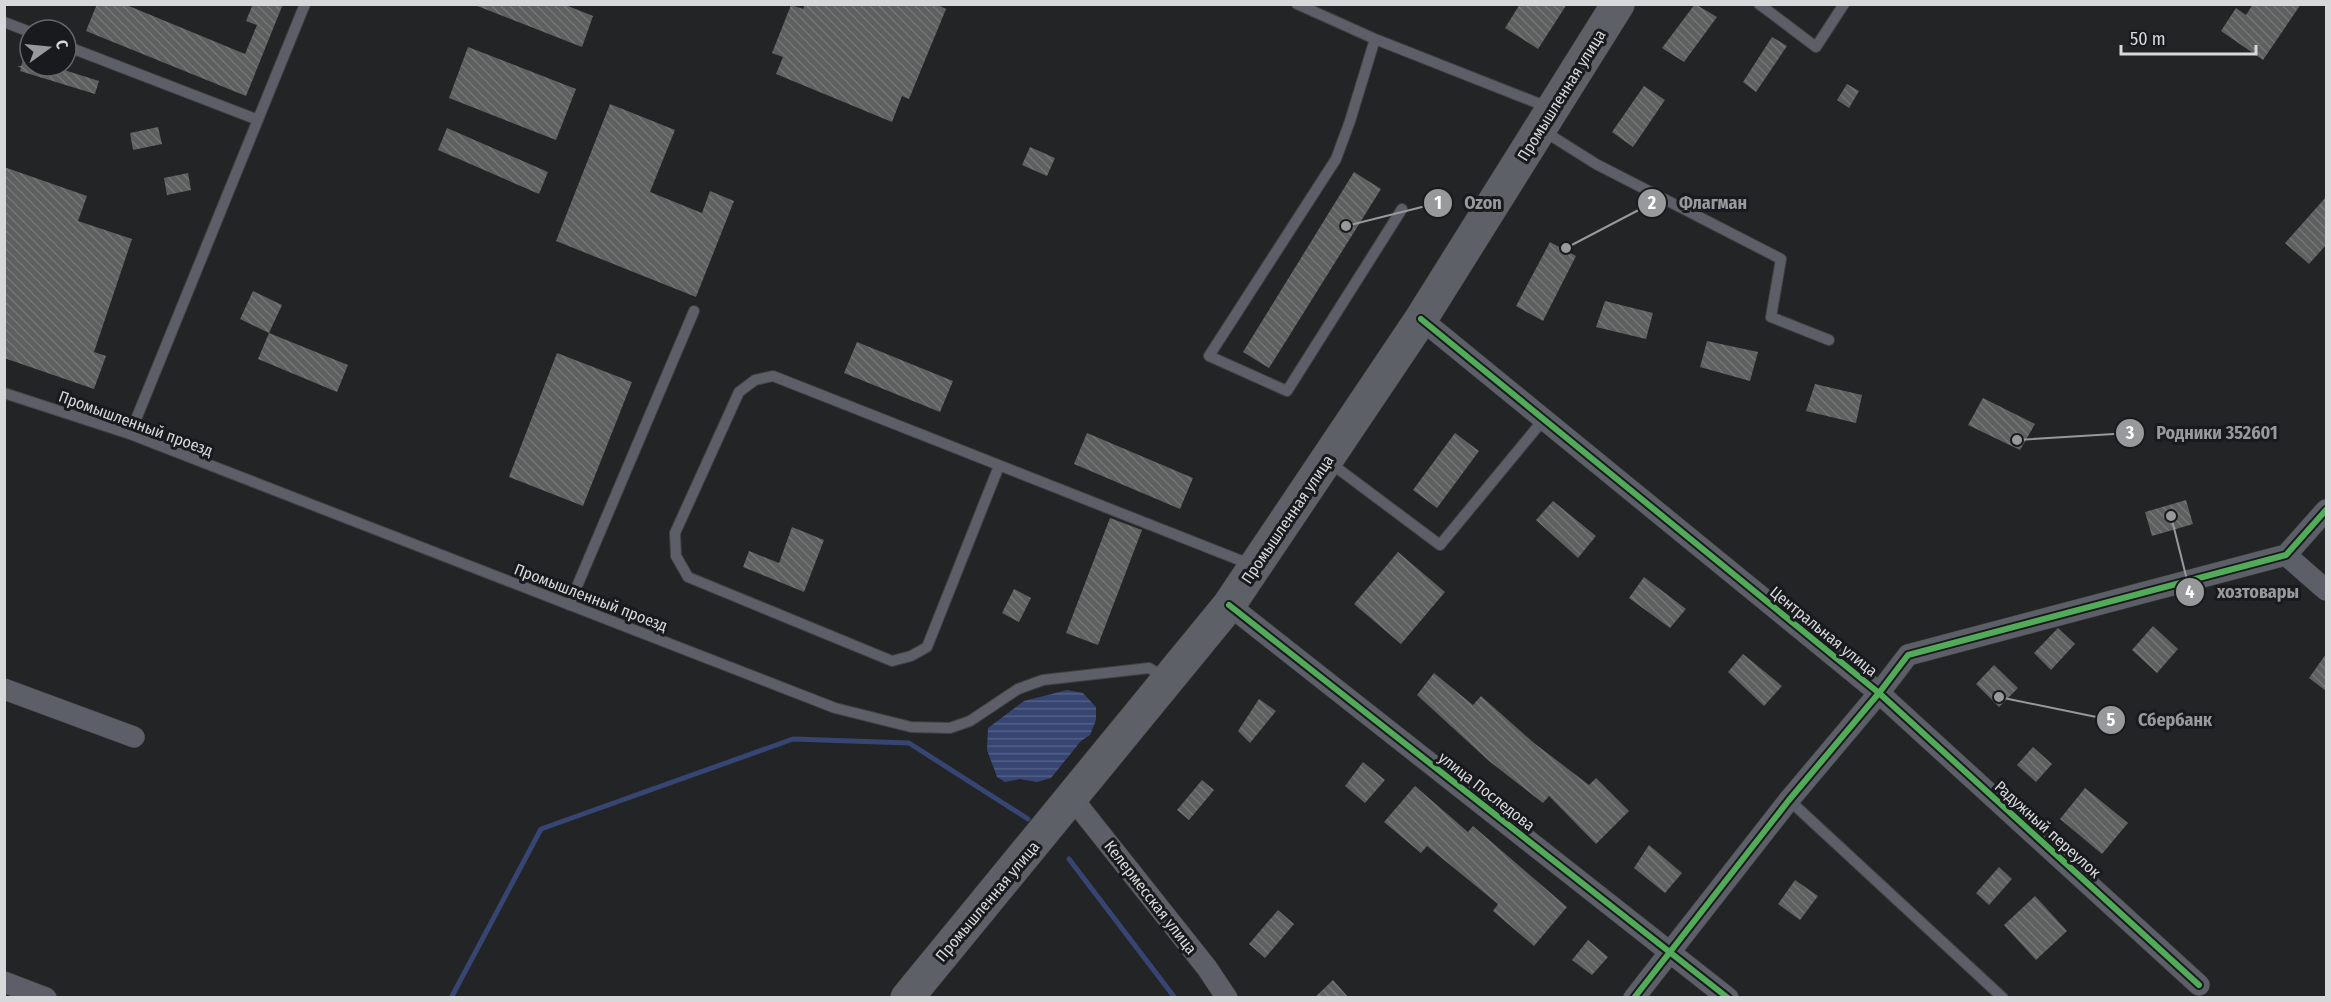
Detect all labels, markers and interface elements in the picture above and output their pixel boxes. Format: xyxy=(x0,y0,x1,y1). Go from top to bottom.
north arrow xyxy=(18,18,78,78)
scale bar xyxy=(2121,18,2256,56)
street label: Промышленная улица xyxy=(1513,26,1610,164)
text: 50 m xyxy=(2130,28,2166,50)
text: С xyxy=(52,38,72,51)
callout: Ozon xyxy=(1423,185,1514,221)
callout: Флагман xyxy=(1637,185,1759,221)
text: 1 xyxy=(1434,192,1442,214)
text: Ozon xyxy=(1464,192,1502,214)
text: 2 xyxy=(1647,192,1656,214)
text: Флагман xyxy=(1679,192,1747,214)
street label: Промышленный проезд xyxy=(56,387,215,460)
callout: Родники 352601 xyxy=(2115,415,2290,451)
text: 3 xyxy=(2125,422,2135,444)
text: Родники 352601 xyxy=(2156,422,2278,444)
street label: Промышленная улица xyxy=(1237,451,1338,587)
street label: Промышленный проезд xyxy=(512,559,670,635)
callout: хозтовары xyxy=(2175,574,2311,610)
text: 4 xyxy=(2185,581,2195,603)
text: хозтовары xyxy=(2216,581,2299,603)
street label: Центральная улица xyxy=(1766,582,1881,681)
callout: Сбербанк xyxy=(2096,702,2224,738)
text: 5 xyxy=(2107,709,2116,731)
text: Сбербанк xyxy=(2138,709,2213,731)
street label: улица Последова xyxy=(1435,748,1539,835)
street label: Радужный переулок xyxy=(1991,777,2105,882)
street label: Промышленная улица xyxy=(932,837,1043,965)
street label: Келермесская улица xyxy=(1100,837,1201,958)

